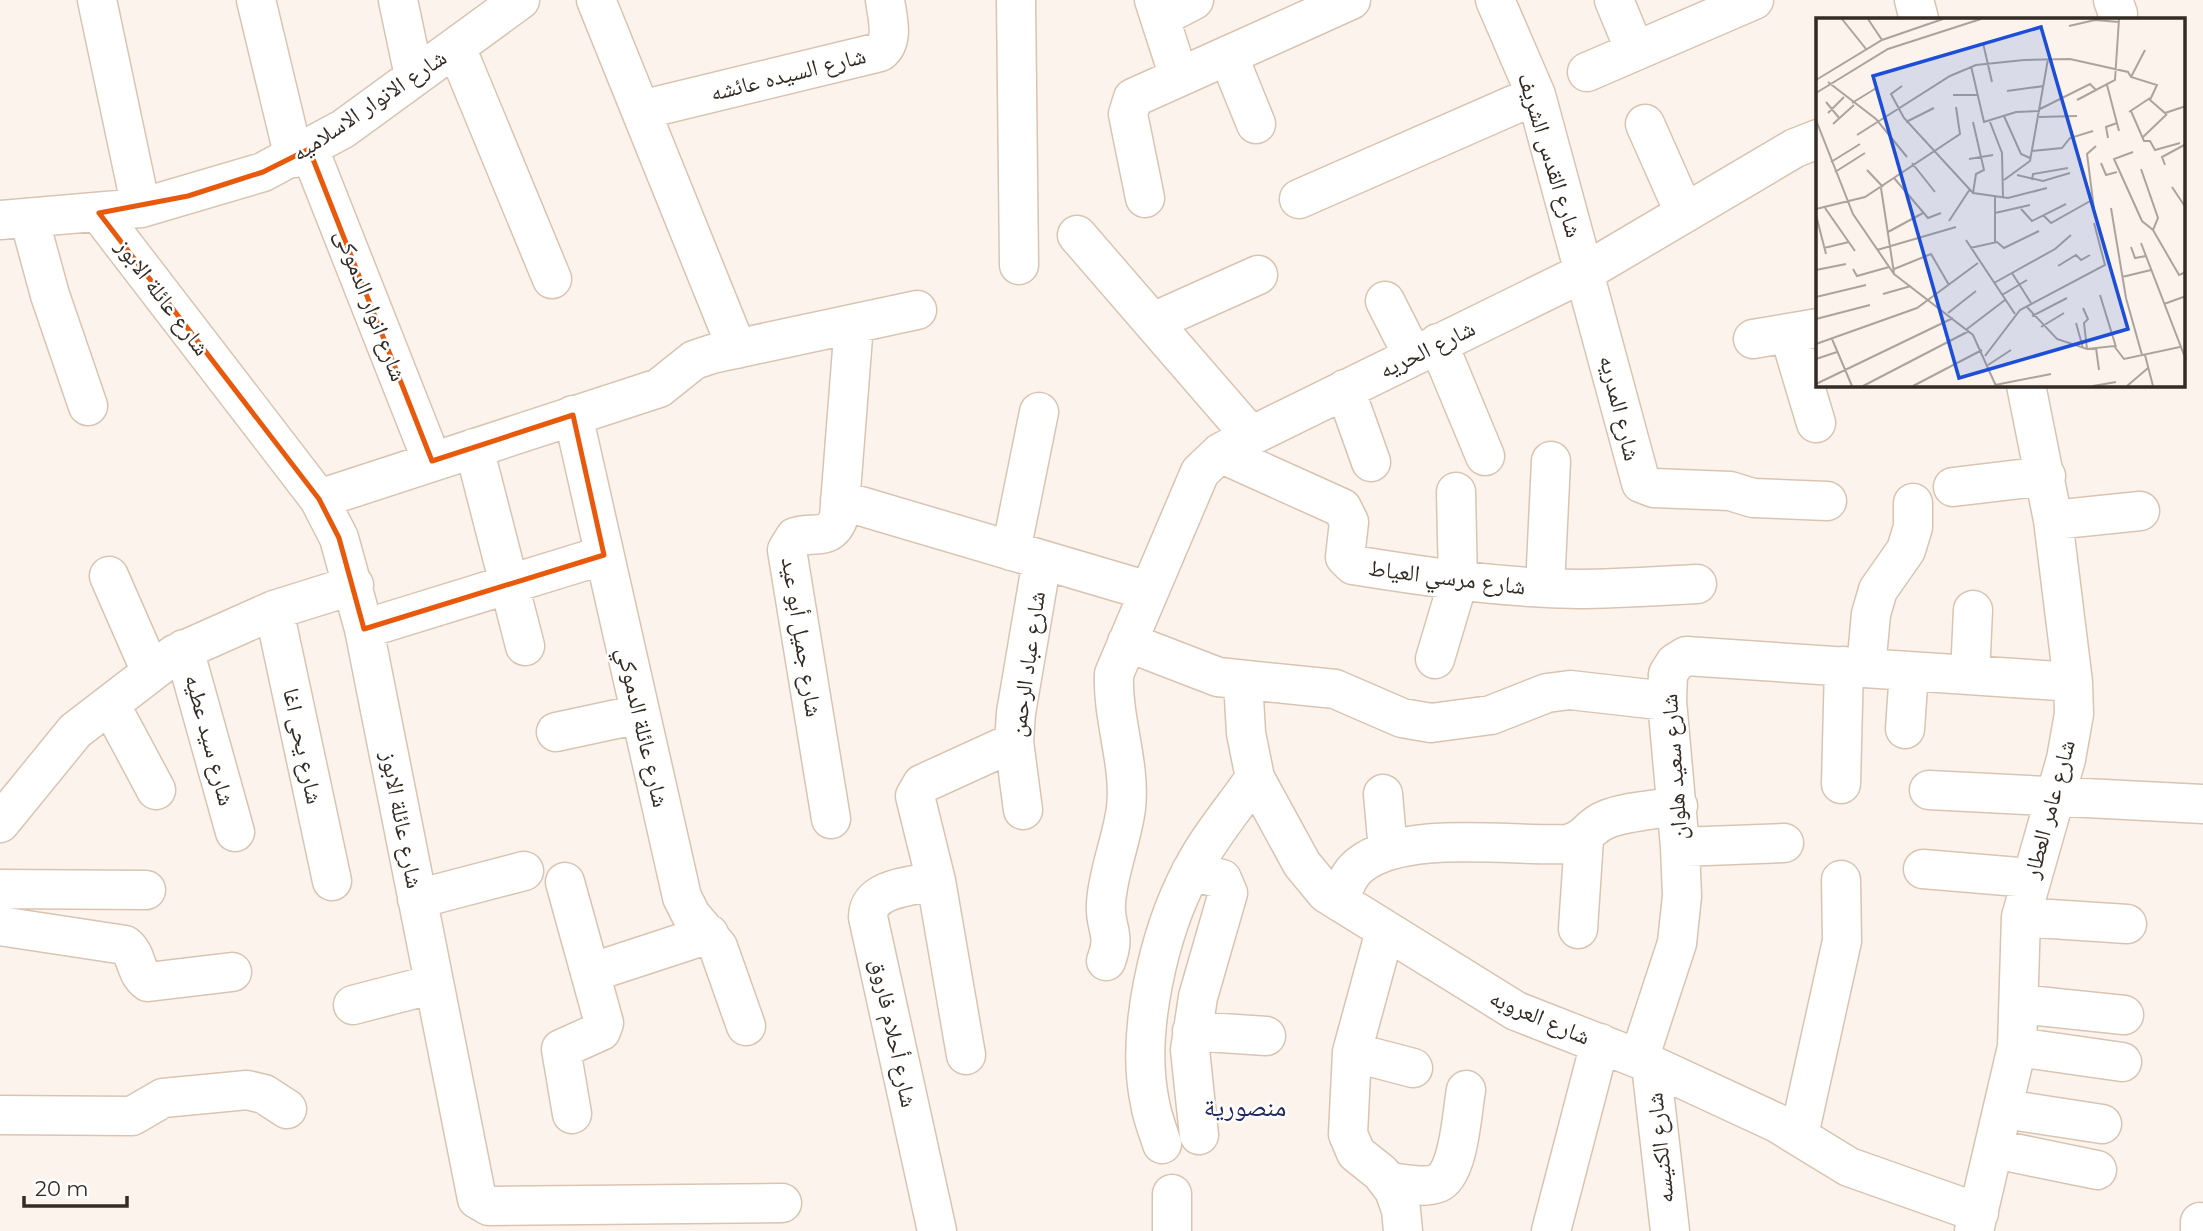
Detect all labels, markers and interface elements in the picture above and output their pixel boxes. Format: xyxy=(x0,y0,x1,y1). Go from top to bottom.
inset map xyxy=(1816,18,2186,387)
street label: شارع السيده عائشه xyxy=(707,41,869,108)
street label: شارع الانوار الاسلاميه xyxy=(286,43,452,168)
street label: شارع القدس الشريف xyxy=(1511,69,1588,241)
street label: شارع انوار الدموكى xyxy=(328,225,413,385)
street label: شارع عائلة الابوز xyxy=(109,232,216,362)
street label: شارع الحريه xyxy=(1375,314,1480,385)
street label: شارع المدريه xyxy=(1592,352,1647,464)
street label: شارع مرسي العياط xyxy=(1366,553,1527,605)
street label: شارع جميل أبو عيد xyxy=(775,555,828,719)
street label: شارع عباد الرحمن xyxy=(1003,589,1052,739)
street label: شارع عائلة الدموكي xyxy=(606,644,675,811)
street label: شارع سيد عطيه xyxy=(178,671,241,809)
street label: شارع يحى اغا xyxy=(276,686,329,807)
street label: شارع سعيد هلوان xyxy=(1655,693,1694,841)
street label: شارع عامر العطار xyxy=(2017,737,2082,882)
street label: شارع عائلة الابوز xyxy=(374,748,429,891)
street label: شارع أحلام فاروق xyxy=(863,956,923,1110)
street label: شارع العروبه xyxy=(1485,983,1594,1052)
district label: منصورية xyxy=(1204,1091,1286,1123)
street label: شارع الكنيسه xyxy=(1640,1091,1681,1205)
scale bar xyxy=(24,1164,128,1208)
text: 20 m xyxy=(35,1176,89,1201)

